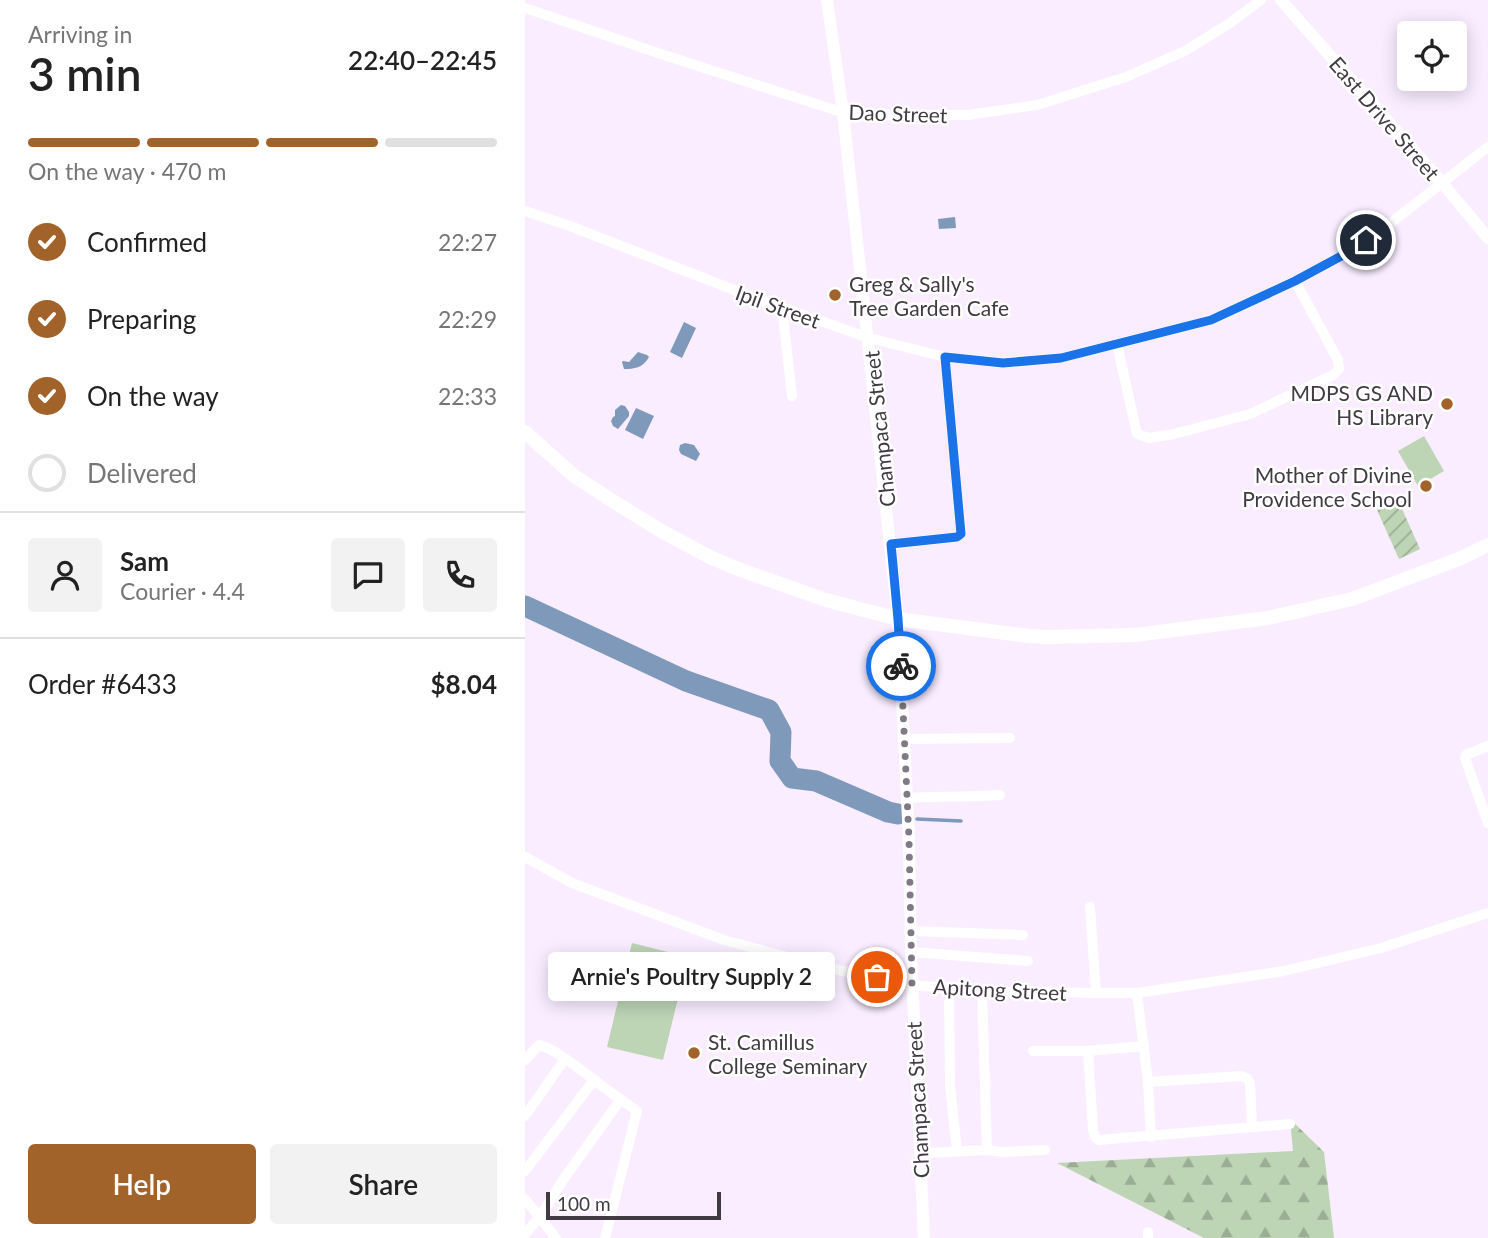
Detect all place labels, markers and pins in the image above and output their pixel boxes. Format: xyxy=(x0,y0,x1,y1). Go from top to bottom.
pin xyxy=(1336,210,1396,270)
place label: Greg & Sally's Tree Garden Cafe xyxy=(849,271,1009,320)
marker: Greg & Sally's Tree Garden Cafe xyxy=(827,287,843,303)
place label: MDPS GS AND HS Library xyxy=(1291,380,1433,429)
marker: MDPS GS AND HS Library xyxy=(1439,396,1455,412)
place label: Mother of Divine Providence School xyxy=(1242,462,1412,511)
marker: Mother of Divine Providence School xyxy=(1418,478,1434,494)
pin xyxy=(847,947,907,1007)
callout: Arnie's Poultry Supply 2 xyxy=(548,953,835,1002)
place label: St. Camillus College Seminary xyxy=(708,1029,867,1078)
marker: St. Camillus College Seminary xyxy=(686,1045,702,1061)

